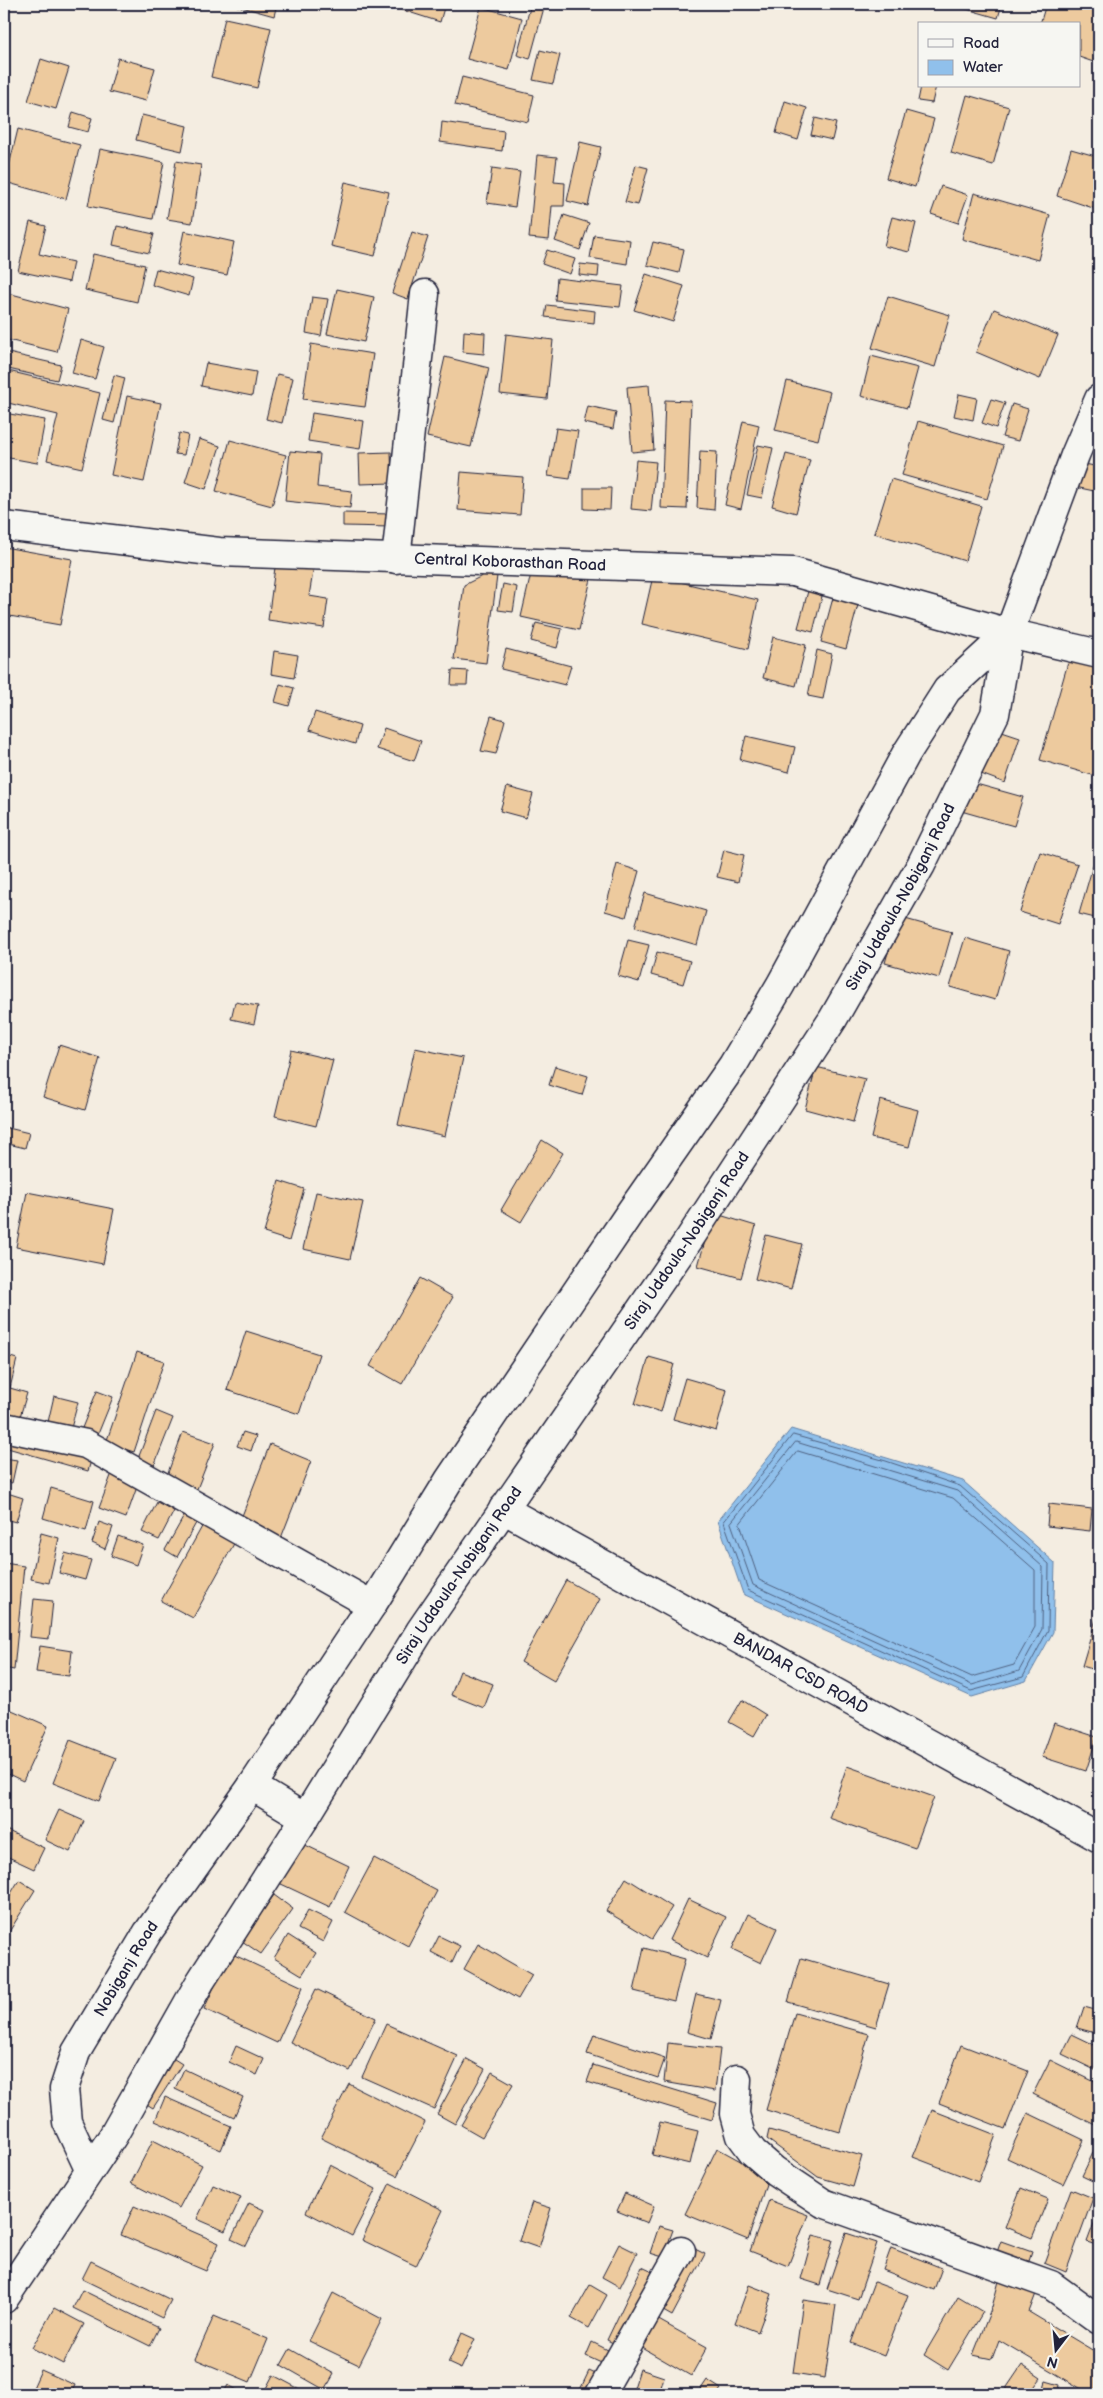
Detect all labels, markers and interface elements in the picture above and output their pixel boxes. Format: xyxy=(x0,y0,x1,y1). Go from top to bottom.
legend xyxy=(918,22,1080,88)
text: Road xyxy=(963,34,999,53)
text: Water xyxy=(963,58,1003,77)
street label: Central Koborasthan Road xyxy=(414,549,607,575)
street label: Siraj Uddoula-Nobiganj Road xyxy=(842,800,959,994)
street label: Siraj Uddoula-Nobiganj Road xyxy=(620,1148,753,1333)
street label: Siraj Uddoula-Nobiganj Road xyxy=(392,1483,526,1668)
street label: BANDAR CSD ROAD xyxy=(730,1628,871,1718)
street label: Nobiganj Road xyxy=(90,1917,162,2020)
north arrow xyxy=(1030,2326,1080,2376)
text: N xyxy=(1045,2352,1060,2372)

